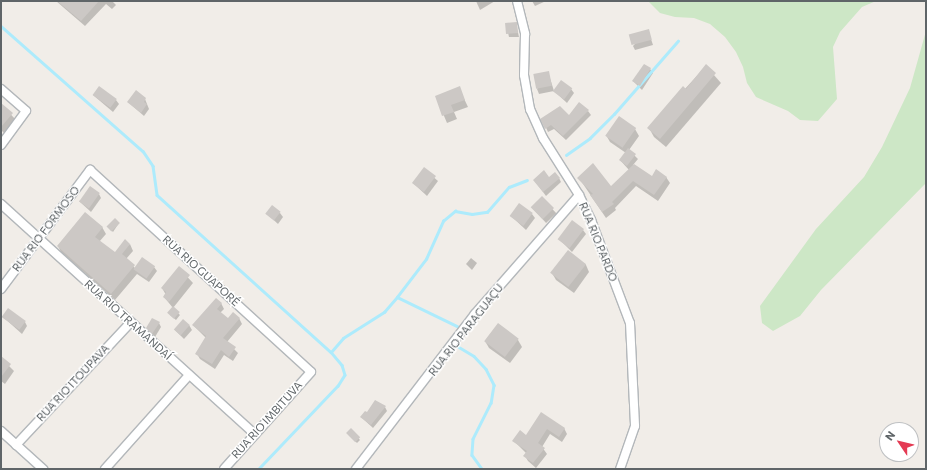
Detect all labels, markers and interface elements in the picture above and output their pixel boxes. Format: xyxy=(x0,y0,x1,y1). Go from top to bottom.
street label: RUA RIO FORMOSO xyxy=(10,184,82,274)
street label: RUA RIO PARDO xyxy=(576,200,620,284)
street label: RUA RIO GUAPORÉ xyxy=(160,233,242,309)
street label: RUA RIO TRAMANDAÍ xyxy=(82,277,174,363)
street label: RUA RIO PARAGUAÇU xyxy=(426,281,506,379)
street label: RUA RIO ITOUPAVA xyxy=(34,342,112,424)
street label: RUA RIO IMBITUVA xyxy=(229,379,305,461)
north arrow xyxy=(879,422,919,462)
text: N xyxy=(882,428,897,443)

